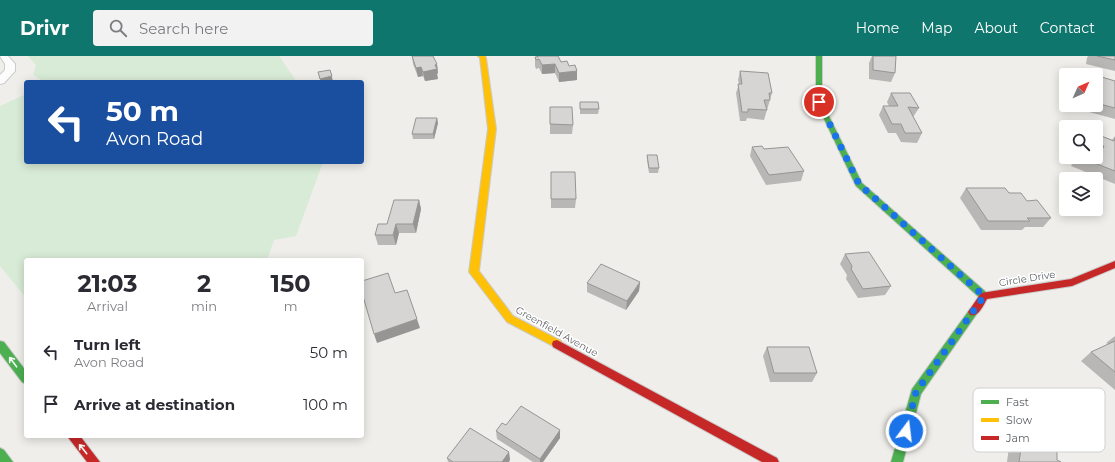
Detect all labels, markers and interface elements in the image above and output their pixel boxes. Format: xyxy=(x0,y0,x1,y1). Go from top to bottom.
search box xyxy=(93,10,373,46)
text: Drivr xyxy=(20,17,69,40)
icon: search xyxy=(107,17,129,39)
text: Search here xyxy=(139,19,228,38)
text: Home xyxy=(856,19,899,37)
text: Map xyxy=(921,19,952,37)
text: About xyxy=(974,19,1018,37)
text: Contact xyxy=(1040,19,1095,37)
north arrow xyxy=(1059,68,1103,112)
map controls xyxy=(1059,68,1103,216)
pin xyxy=(802,85,836,119)
icon: arrive xyxy=(808,91,830,113)
text: 50 m xyxy=(106,94,179,128)
icon: left xyxy=(40,96,92,148)
button: search xyxy=(1059,120,1103,164)
text: Avon Road xyxy=(106,128,203,150)
button: layers xyxy=(1059,172,1103,216)
street label: Circle Drive xyxy=(998,268,1056,289)
text: 21:03 xyxy=(77,269,138,298)
text: 2 xyxy=(197,269,211,298)
text: 150 xyxy=(271,269,311,298)
text: Arrival xyxy=(87,298,128,314)
text: min xyxy=(191,298,217,314)
text: m xyxy=(284,298,297,314)
street label: Greenfield Avenue xyxy=(513,303,600,360)
text: Turn left xyxy=(74,335,141,354)
icon: left xyxy=(40,341,62,363)
text: 50 m xyxy=(310,343,348,362)
text: Avon Road xyxy=(74,354,144,370)
one-way arrow xyxy=(9,356,17,367)
legend xyxy=(973,388,1105,452)
icon: arrive xyxy=(40,393,62,415)
text: Arrive at destination xyxy=(74,395,235,414)
text: 100 m xyxy=(303,395,348,414)
text: Fast xyxy=(1006,395,1030,409)
position arrow xyxy=(885,410,927,452)
text: Slow xyxy=(1006,413,1032,427)
text: Jam xyxy=(1005,431,1030,445)
one-way arrow xyxy=(79,444,88,454)

